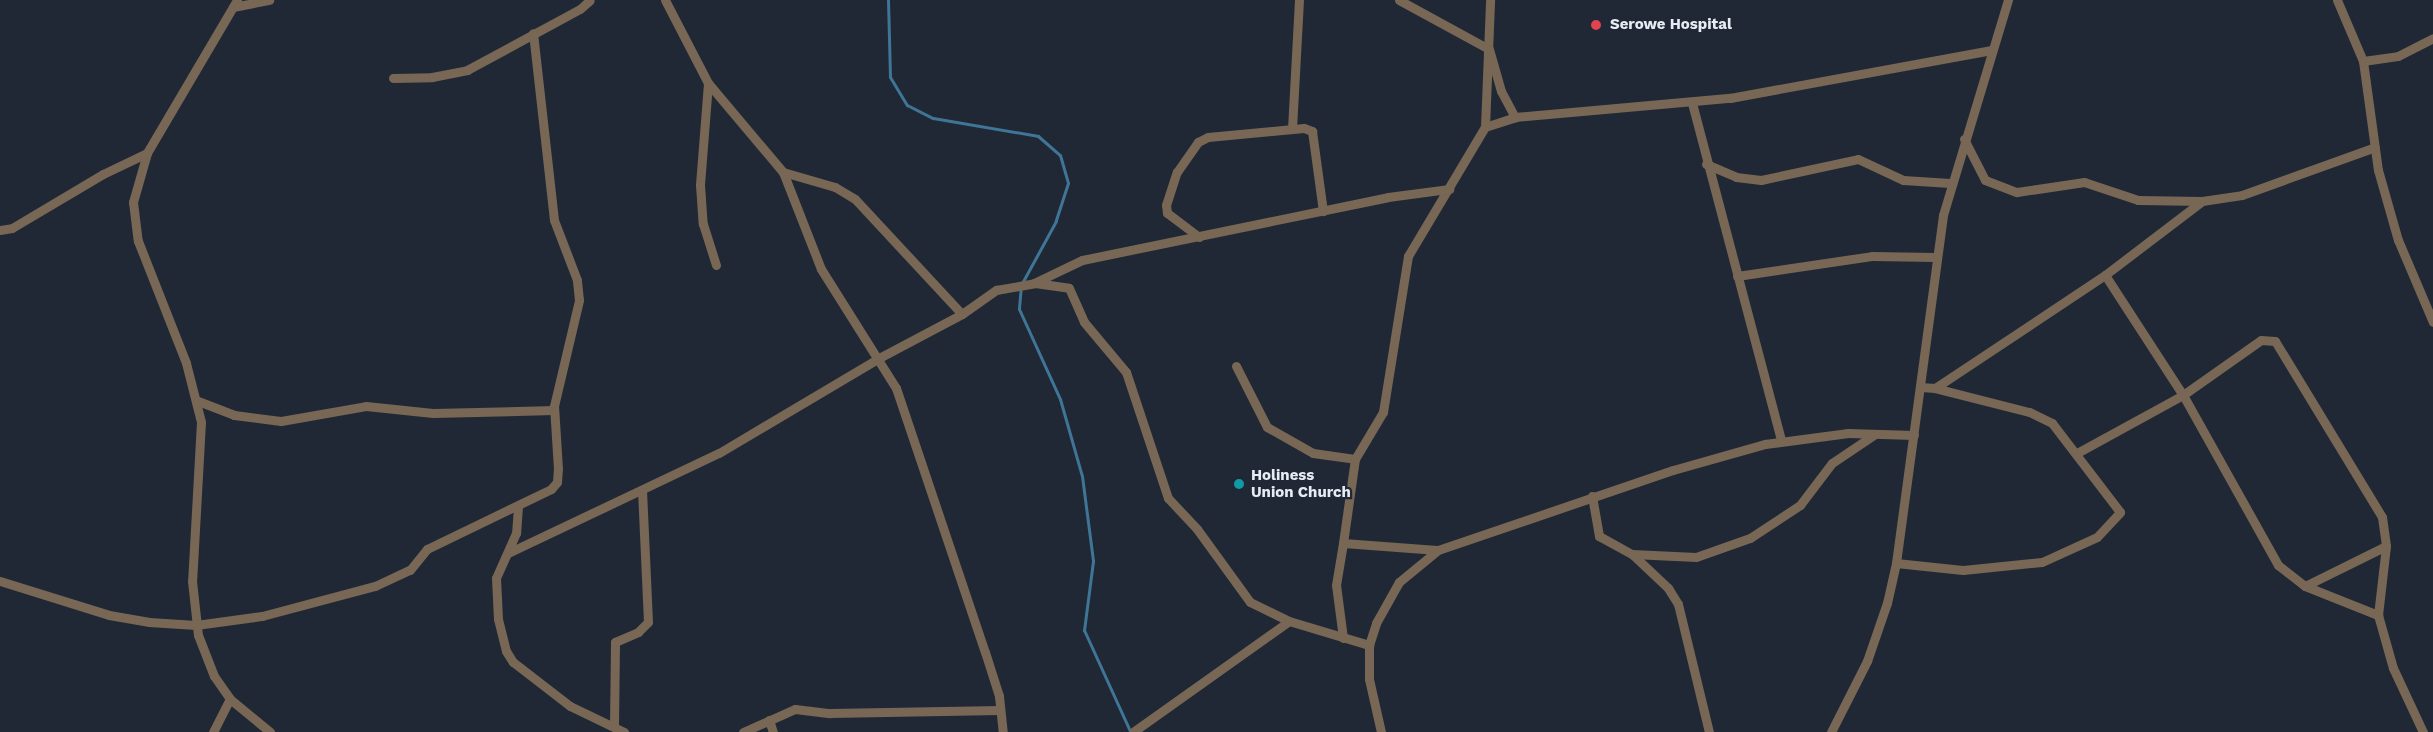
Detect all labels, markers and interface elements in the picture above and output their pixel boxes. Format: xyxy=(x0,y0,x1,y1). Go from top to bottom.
marker: Serowe Hospital xyxy=(1587,16,1605,34)
place label: Serowe Hospital xyxy=(1610,16,1732,34)
place label: Holiness Union Church xyxy=(1251,466,1351,501)
marker: Holiness Union Church xyxy=(1232,477,1246,491)

